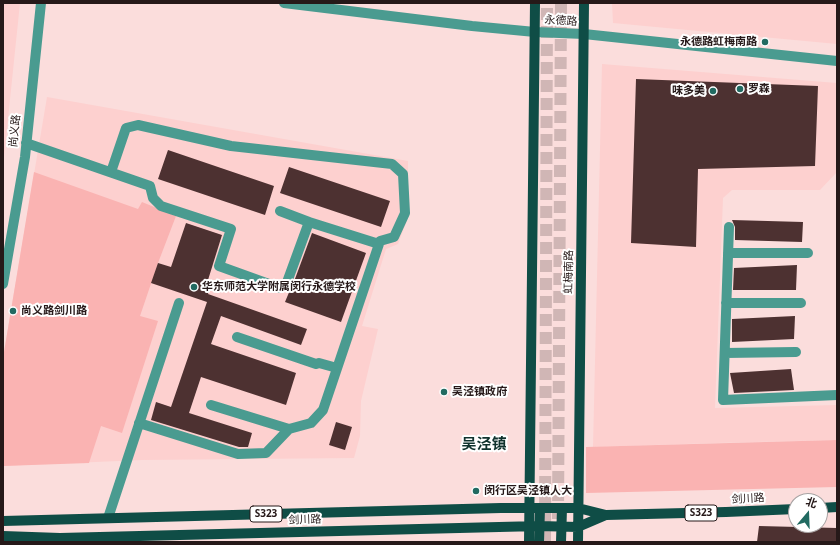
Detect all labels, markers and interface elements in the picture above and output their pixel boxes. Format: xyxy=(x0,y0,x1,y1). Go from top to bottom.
street label: 永德路 xyxy=(544,14,578,28)
place label: 永德路虹梅南路 xyxy=(680,35,757,49)
marker: 永德路虹梅南路 xyxy=(760,37,770,47)
place label: 罗森 xyxy=(748,82,770,96)
place label: 味多美 xyxy=(672,84,705,98)
marker: 罗森 xyxy=(735,84,745,94)
marker: 味多美 xyxy=(708,86,718,96)
street label: 尚义路 xyxy=(7,114,23,148)
street label: 虹梅南路 xyxy=(562,250,576,294)
place label: 华东师范大学附属闵行永德学校 xyxy=(202,280,356,294)
marker: 华东师范大学附属闵行永德学校 xyxy=(189,282,199,292)
place label: 尚义路剑川路 xyxy=(21,304,87,318)
marker: 尚义路剑川路 xyxy=(8,306,18,316)
place label: 吴泾镇政府 xyxy=(452,385,507,399)
marker: 吴泾镇政府 xyxy=(439,387,449,397)
district label: 吴泾镇 xyxy=(462,436,506,454)
place label: 闵行区吴泾镇人大 xyxy=(484,484,572,498)
marker: 闵行区吴泾镇人大 xyxy=(471,486,481,496)
street label: 剑川路 xyxy=(731,492,765,506)
north arrow xyxy=(788,493,828,533)
text: 北 xyxy=(804,493,819,511)
road number: S323 xyxy=(685,505,717,521)
road number: S323 xyxy=(250,506,282,522)
street label: 剑川路 xyxy=(288,513,322,527)

